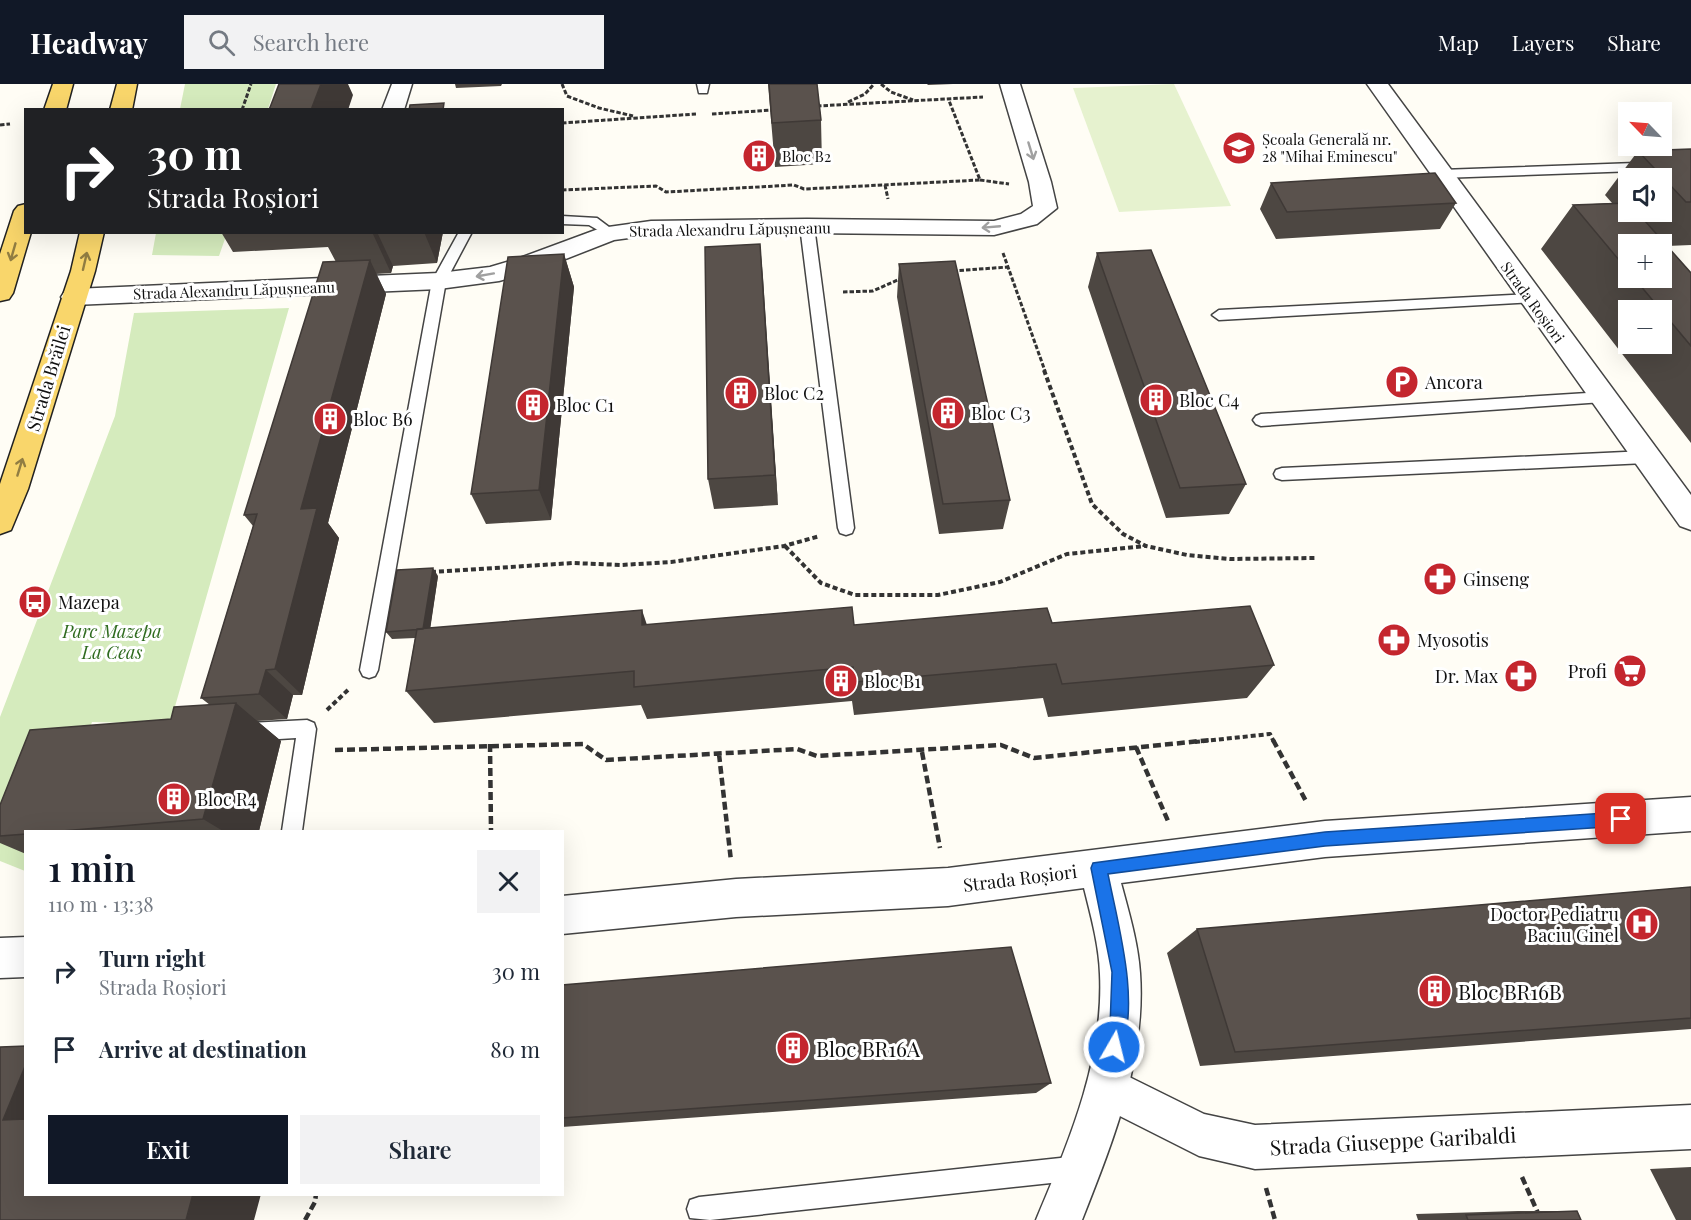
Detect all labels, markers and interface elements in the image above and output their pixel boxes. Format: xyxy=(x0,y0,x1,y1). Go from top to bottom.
search box xyxy=(184,15,604,69)
text: Headway xyxy=(30,24,148,61)
icon: search xyxy=(205,26,238,59)
text: Search here xyxy=(253,27,369,57)
text: Map xyxy=(1438,28,1479,56)
text: Layers xyxy=(1512,28,1574,56)
text: Share xyxy=(1607,28,1661,56)
north arrow xyxy=(1618,102,1672,156)
map controls xyxy=(1618,102,1672,354)
text: 30 m xyxy=(147,125,242,181)
place label: Școala Generală nr. 28 "Mihai Eminescu" xyxy=(1262,129,1397,166)
school or university icon: Școala Generală nr. 28 "Mihai Eminescu" xyxy=(1221,130,1257,166)
icon: right xyxy=(48,132,126,210)
building icon: Bloc B2 xyxy=(741,138,777,174)
one-way arrow xyxy=(1026,142,1037,161)
place label: Bloc B2 xyxy=(782,146,831,166)
button: sound xyxy=(1618,168,1672,222)
text: Strada Roșiori xyxy=(147,179,319,215)
street label: Strada Alexandru Lăpușneanu xyxy=(629,217,831,241)
one-way arrow xyxy=(982,222,1001,233)
button: + xyxy=(1618,234,1672,288)
one-way arrow xyxy=(7,242,18,261)
one-way arrow xyxy=(80,252,92,271)
street label: Strada Roșiori xyxy=(1497,257,1570,347)
one-way arrow xyxy=(475,270,495,281)
street label: Strada Alexandru Lăpușneanu xyxy=(133,276,336,304)
button: − xyxy=(1618,300,1672,354)
street label: Strada Brăilei xyxy=(21,322,75,434)
parking icon: Ancora xyxy=(1384,364,1420,400)
place label: Ancora xyxy=(1424,370,1483,394)
building icon: Bloc C2 xyxy=(723,375,759,411)
place label: Bloc C2 xyxy=(764,381,824,405)
building icon: Bloc C4 xyxy=(1138,382,1174,418)
building icon: Bloc C1 xyxy=(515,387,551,423)
place label: Bloc C4 xyxy=(1179,388,1239,412)
place label: Bloc C1 xyxy=(556,393,614,417)
building icon: Bloc C3 xyxy=(930,395,966,431)
building icon: Bloc B6 xyxy=(312,401,348,437)
place label: Bloc C3 xyxy=(971,401,1031,425)
place label: Bloc B6 xyxy=(353,407,413,431)
one-way arrow xyxy=(15,458,26,477)
pharmacy icon: Ginseng xyxy=(1422,561,1458,597)
place label: Ginseng xyxy=(1463,567,1529,591)
bus stop icon: Mazepa xyxy=(17,584,53,620)
place label: Mazepa xyxy=(58,590,120,614)
park label: Parc Mazepa La Ceas xyxy=(61,619,162,664)
pharmacy icon: Myosotis xyxy=(1376,622,1412,658)
place label: Myosotis xyxy=(1417,628,1489,652)
supermarket icon: Profi xyxy=(1612,653,1648,689)
pharmacy icon: Dr. Max xyxy=(1503,658,1539,694)
place label: Profi xyxy=(1568,659,1607,683)
building icon: Bloc B1 xyxy=(823,663,859,699)
place label: Dr. Max xyxy=(1435,664,1499,688)
place label: Bloc B1 xyxy=(864,669,921,693)
building icon: Bloc R4 xyxy=(156,781,192,817)
place label: Bloc R4 xyxy=(197,787,257,811)
pin xyxy=(1595,793,1646,844)
icon: arrive xyxy=(1604,802,1637,835)
text: 1 min xyxy=(48,843,136,891)
button: close xyxy=(477,850,540,913)
street label: Strada Roșiori xyxy=(962,859,1078,897)
text: 110 m · 13:38 xyxy=(48,890,154,917)
place label: Doctor Pediatru Baciu Ginel xyxy=(1490,902,1620,947)
hospital icon: Doctor Pediatru Baciu Ginel xyxy=(1624,906,1660,942)
text: Turn right xyxy=(99,943,205,973)
icon: right xyxy=(48,955,81,988)
text: 30 m xyxy=(492,956,540,986)
text: Strada Roșiori xyxy=(99,973,227,1000)
building icon: Bloc BR16B xyxy=(1417,973,1453,1009)
place label: Bloc BR16B xyxy=(1458,977,1562,1005)
position arrow xyxy=(1082,1015,1146,1079)
building icon: Bloc BR16A xyxy=(775,1030,811,1066)
icon: arrive xyxy=(48,1033,81,1066)
text: Arrive at destination xyxy=(99,1034,307,1064)
text: 80 m xyxy=(490,1034,540,1064)
place label: Bloc BR16A xyxy=(816,1034,921,1062)
button: Exit xyxy=(48,1115,288,1184)
button: Share xyxy=(300,1115,540,1184)
street label: Strada Giuseppe Garibaldi xyxy=(1269,1120,1517,1160)

